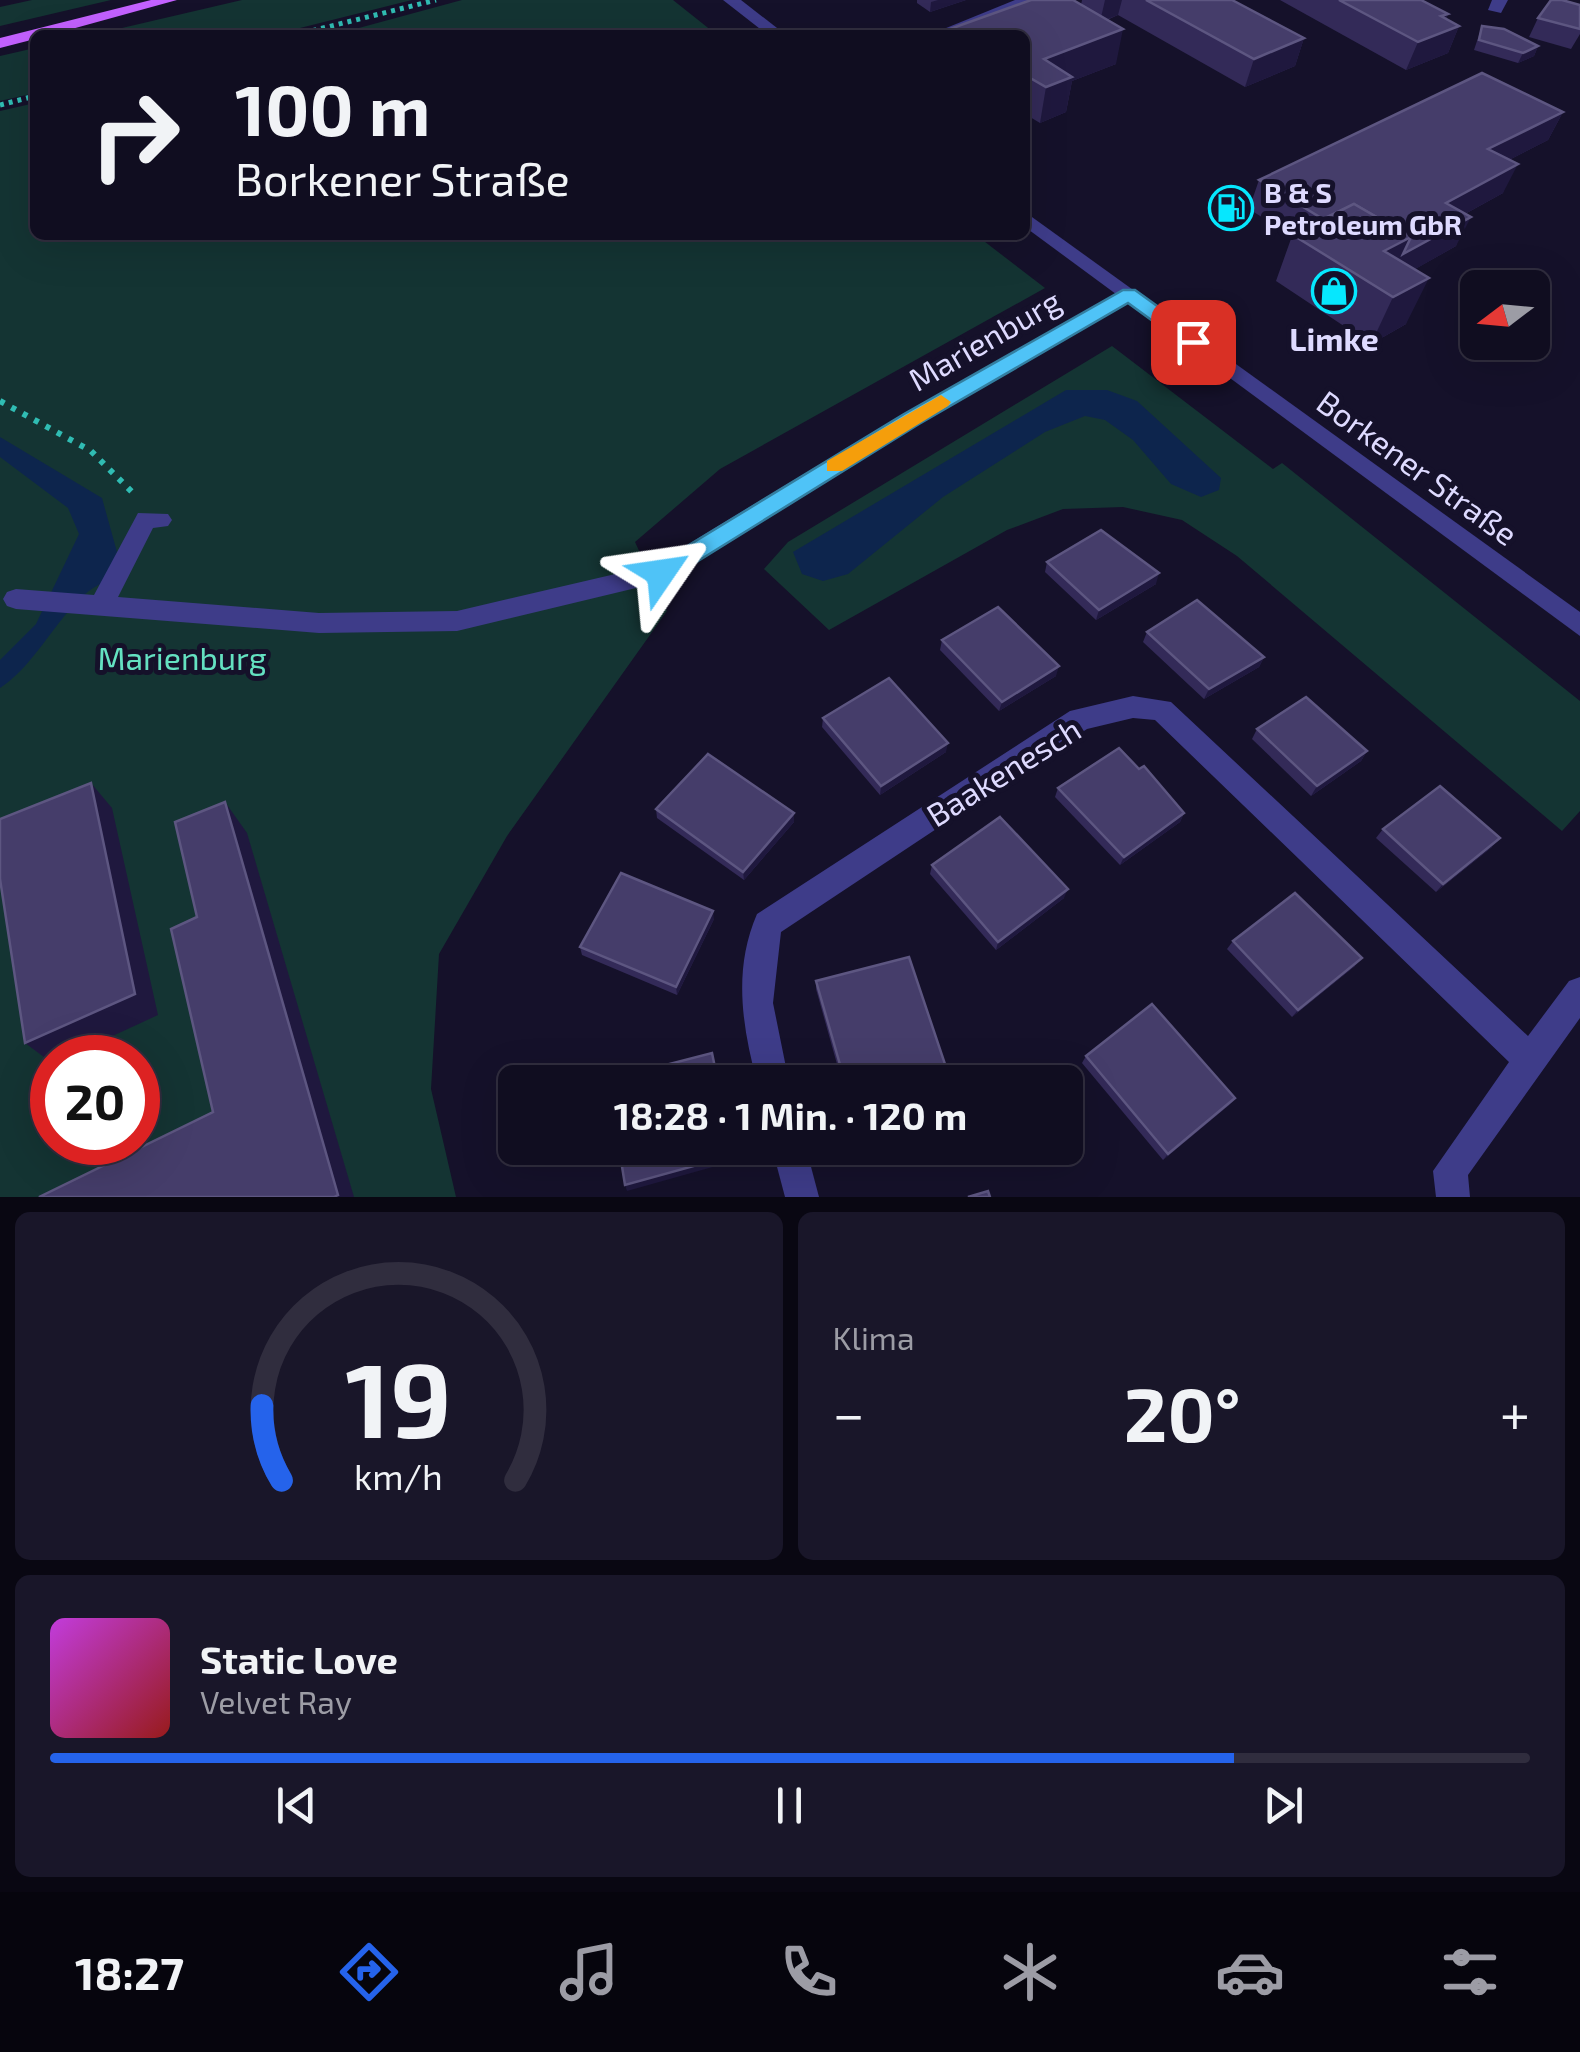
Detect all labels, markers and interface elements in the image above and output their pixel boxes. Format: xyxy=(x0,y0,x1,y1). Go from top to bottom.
text: 100 m xyxy=(235,66,430,150)
icon: right xyxy=(70,70,200,200)
text: Borkener Straße xyxy=(235,151,570,205)
place label: B & S Petroleum GbR xyxy=(1264,175,1462,241)
fuel station icon: B & S Petroleum GbR xyxy=(1208,185,1254,231)
shop icon: Limke xyxy=(1311,268,1357,314)
north arrow xyxy=(1460,270,1550,360)
map controls xyxy=(1460,270,1550,360)
street label: Marienburg xyxy=(901,280,1067,398)
pin xyxy=(1151,300,1236,385)
icon: arrive xyxy=(1166,315,1221,370)
place label: Limke xyxy=(1289,319,1379,357)
street label: Borkener Straße xyxy=(1311,382,1525,552)
position arrow xyxy=(609,521,713,625)
park label: Marienburg xyxy=(97,638,267,676)
street label: Baakenesch xyxy=(919,709,1087,833)
speed limit sign: 20 xyxy=(30,1035,160,1165)
text: 18:28 · 1 Min. · 120 m xyxy=(614,1092,967,1138)
text: Klima xyxy=(833,1318,914,1356)
text: 19 xyxy=(346,1334,452,1459)
text: 20° xyxy=(1124,1367,1241,1457)
text: − xyxy=(833,1379,865,1445)
text: + xyxy=(1500,1379,1530,1445)
text: km/h xyxy=(354,1454,443,1497)
text: Static Love xyxy=(200,1636,398,1682)
text: Velvet Ray xyxy=(200,1682,352,1720)
icon: previous xyxy=(269,1778,324,1833)
icon: pause xyxy=(762,1778,817,1833)
icon: next xyxy=(1256,1778,1311,1833)
icon: directions xyxy=(334,1937,404,2007)
icon: music xyxy=(554,1937,624,2007)
icon: phone xyxy=(774,1937,844,2007)
icon: climate xyxy=(995,1937,1065,2007)
icon: car xyxy=(1215,1937,1285,2007)
icon: filters xyxy=(1435,1937,1505,2007)
text: 18:27 xyxy=(75,1945,184,1999)

